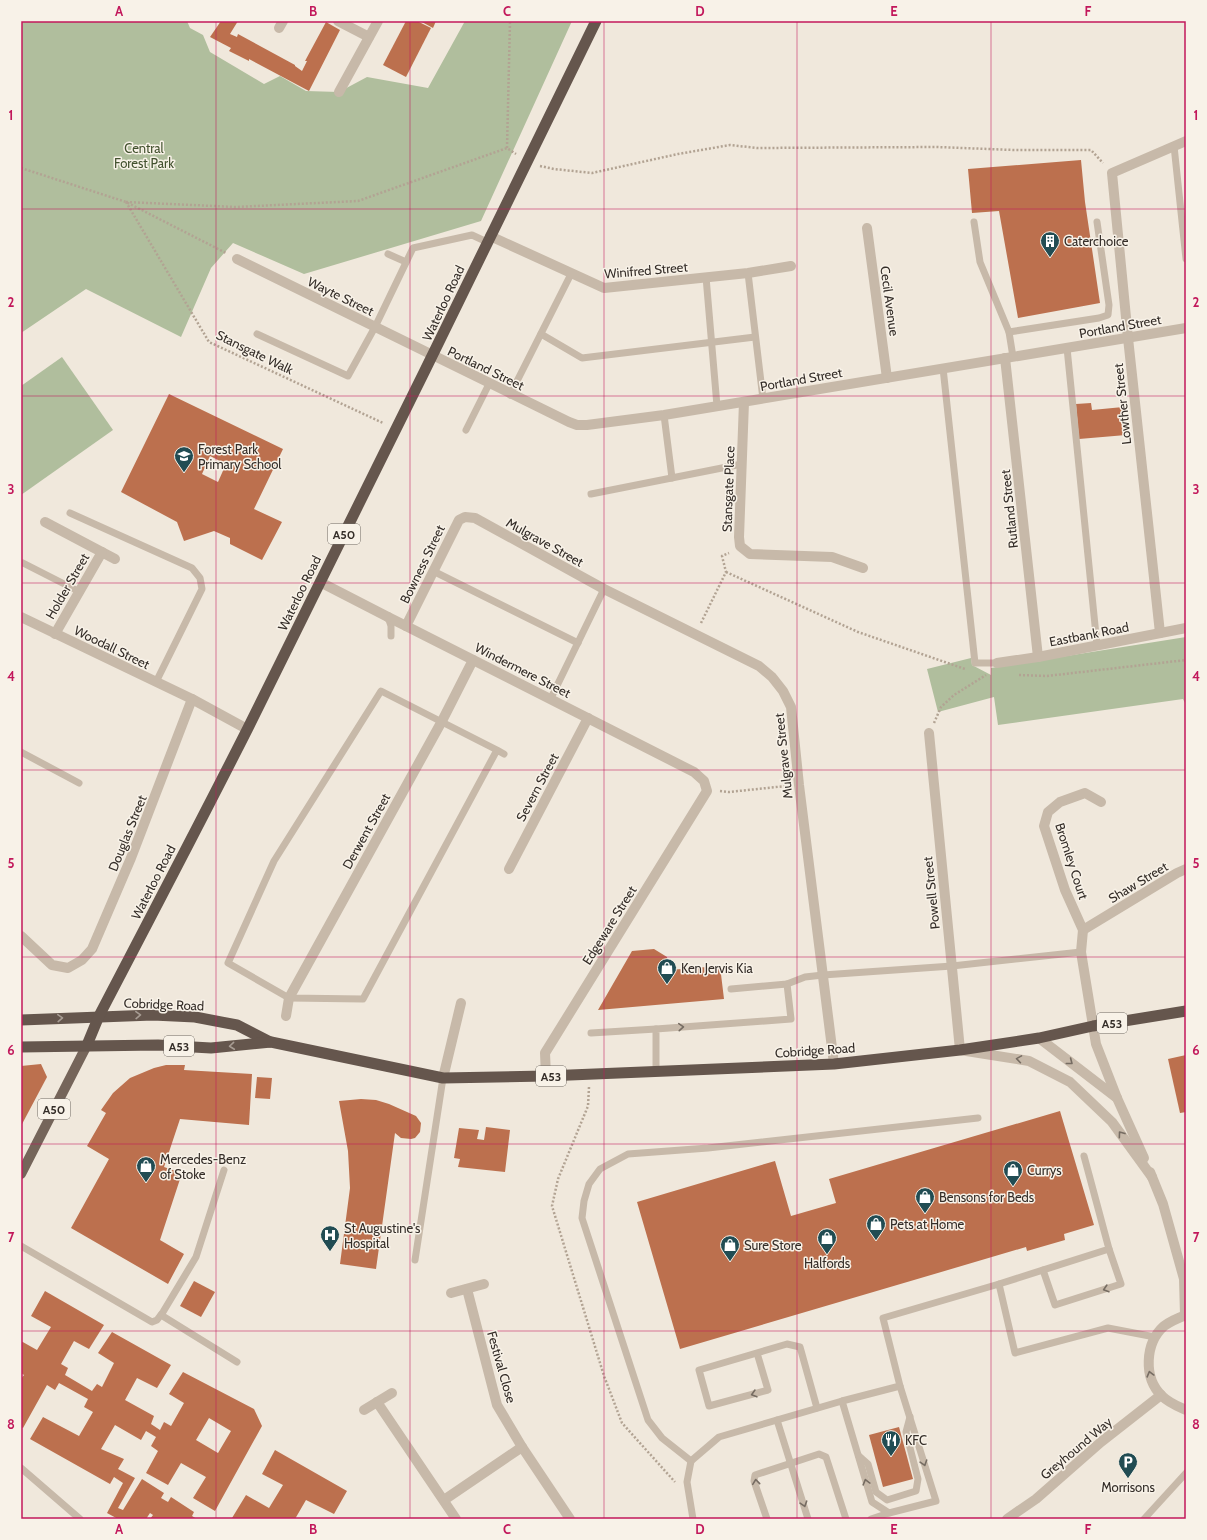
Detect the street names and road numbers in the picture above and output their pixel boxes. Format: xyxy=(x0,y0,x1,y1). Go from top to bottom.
street label: Winifred Street xyxy=(604,258,689,282)
street label: Waterloo Road xyxy=(419,263,467,343)
street label: Cecil Avenue xyxy=(877,265,903,337)
street label: Wayte Street xyxy=(305,273,377,319)
street label: Portland Street xyxy=(1078,311,1163,341)
street label: Stansgate Walk xyxy=(214,326,296,378)
street label: Portland Street xyxy=(445,343,527,394)
street label: Lowther Street xyxy=(1110,362,1134,445)
street label: Portland Street xyxy=(759,364,844,394)
street label: Stansgate Place xyxy=(718,445,738,532)
street label: Rutland Street xyxy=(997,468,1021,549)
street label: Mulgrave Street xyxy=(503,514,587,570)
street label: Bowness Street xyxy=(396,522,448,606)
road number: A50 xyxy=(328,524,360,544)
street label: Holder Street xyxy=(42,550,93,622)
street label: Waterloo Road xyxy=(274,553,324,633)
street label: Eastbank Road xyxy=(1048,618,1130,650)
street label: Woodall Street xyxy=(72,622,153,672)
street label: Windermere Street xyxy=(472,639,574,701)
street label: Mulgrave Street xyxy=(770,712,795,800)
street label: Severn Street xyxy=(512,750,562,824)
street label: Derwent Street xyxy=(339,790,394,872)
street label: Douglas Street xyxy=(104,792,150,873)
street label: Bromley Court xyxy=(1052,821,1092,902)
street label: Waterloo Road xyxy=(127,842,179,922)
street label: Powell Street xyxy=(919,855,943,930)
street label: Shaw Street xyxy=(1105,858,1171,906)
street label: Edgeware Street xyxy=(578,882,640,967)
street label: Cobridge Road xyxy=(123,995,205,1013)
road number: A53 xyxy=(1097,1013,1127,1033)
road number: A53 xyxy=(164,1036,194,1056)
street label: Cobridge Road xyxy=(774,1039,856,1061)
road number: A53 xyxy=(536,1066,566,1086)
road number: A50 xyxy=(38,1099,70,1119)
street label: Festival Close xyxy=(484,1329,520,1405)
street label: Greyhound Way xyxy=(1037,1413,1115,1483)

